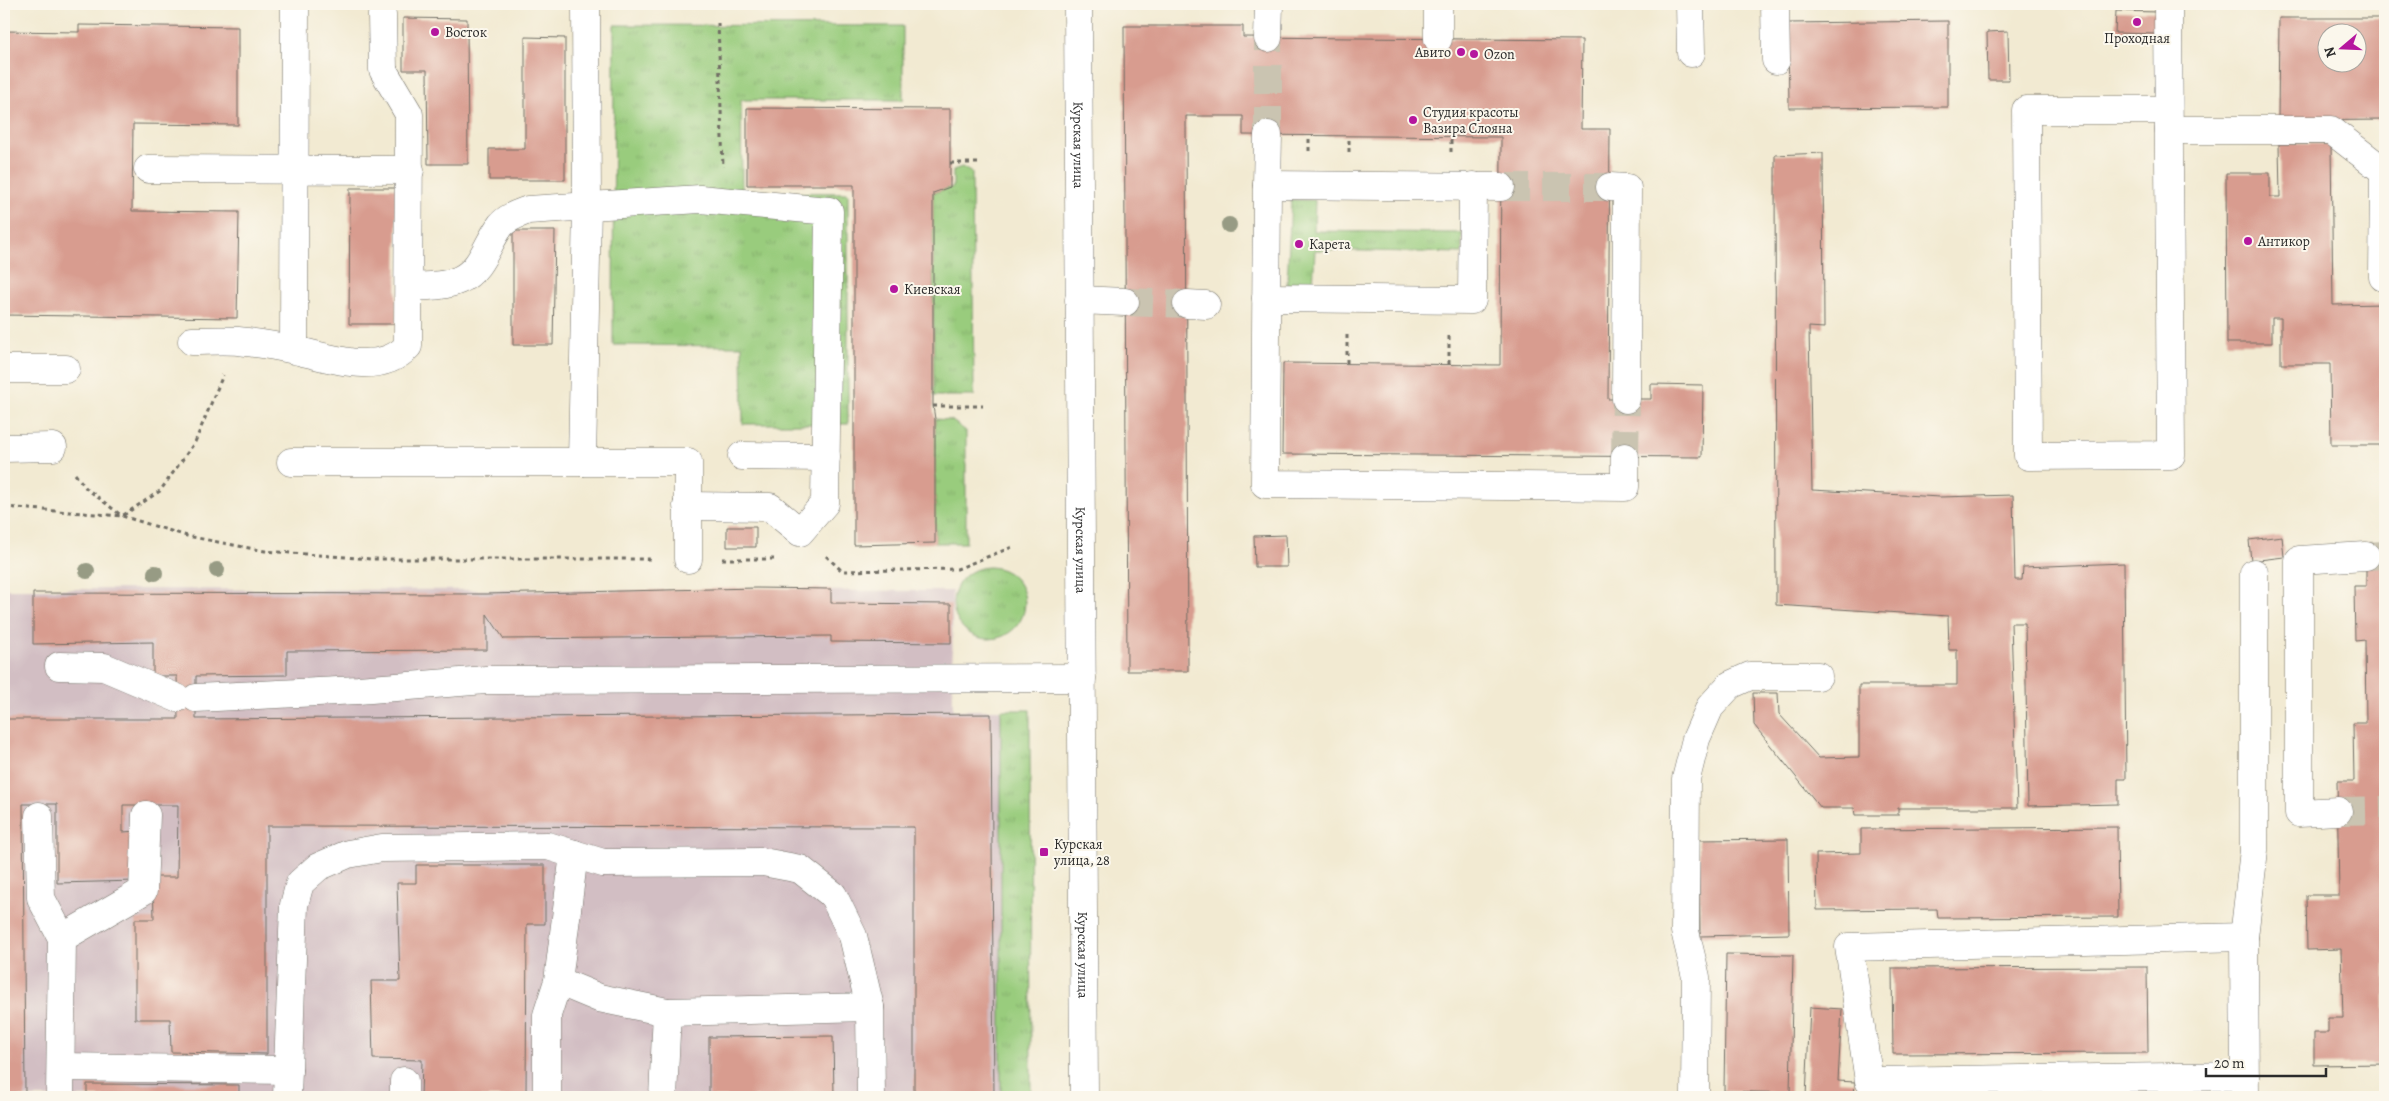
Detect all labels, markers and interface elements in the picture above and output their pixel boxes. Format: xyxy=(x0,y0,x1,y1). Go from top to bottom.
marker: Проходная xyxy=(2131,16,2143,28)
north arrow xyxy=(2316,22,2366,72)
place label: Восток xyxy=(445,23,487,42)
marker: Восток xyxy=(429,26,441,38)
place label: Проходная xyxy=(2104,29,2170,48)
place label: Авито xyxy=(1414,43,1451,62)
text: N xyxy=(2320,44,2341,60)
place label: Ozon xyxy=(1484,45,1515,64)
marker: Авито xyxy=(1455,46,1467,58)
marker: Ozon xyxy=(1468,48,1480,60)
street label: Курская улица xyxy=(1069,101,1088,189)
place label: Студия красоты Вазира Слояна xyxy=(1423,103,1519,138)
marker: Студия красоты Вазира Слояна xyxy=(1407,114,1419,126)
place label: Антикор xyxy=(2257,232,2310,251)
place label: Карета xyxy=(1309,235,1351,254)
marker: Антикор xyxy=(2242,235,2254,247)
marker: Карета xyxy=(1293,238,1305,250)
place label: Киевская xyxy=(904,280,961,299)
marker: Киевская xyxy=(888,283,900,295)
street label: Курская улица xyxy=(1071,506,1090,594)
place label: Курская улица, 28 xyxy=(1053,835,1110,870)
marker: Курская улица, 28 xyxy=(1038,846,1050,858)
street label: Курская улица xyxy=(1073,911,1092,999)
scale bar xyxy=(2206,1046,2326,1078)
text: 20 m xyxy=(2214,1053,2245,1073)

